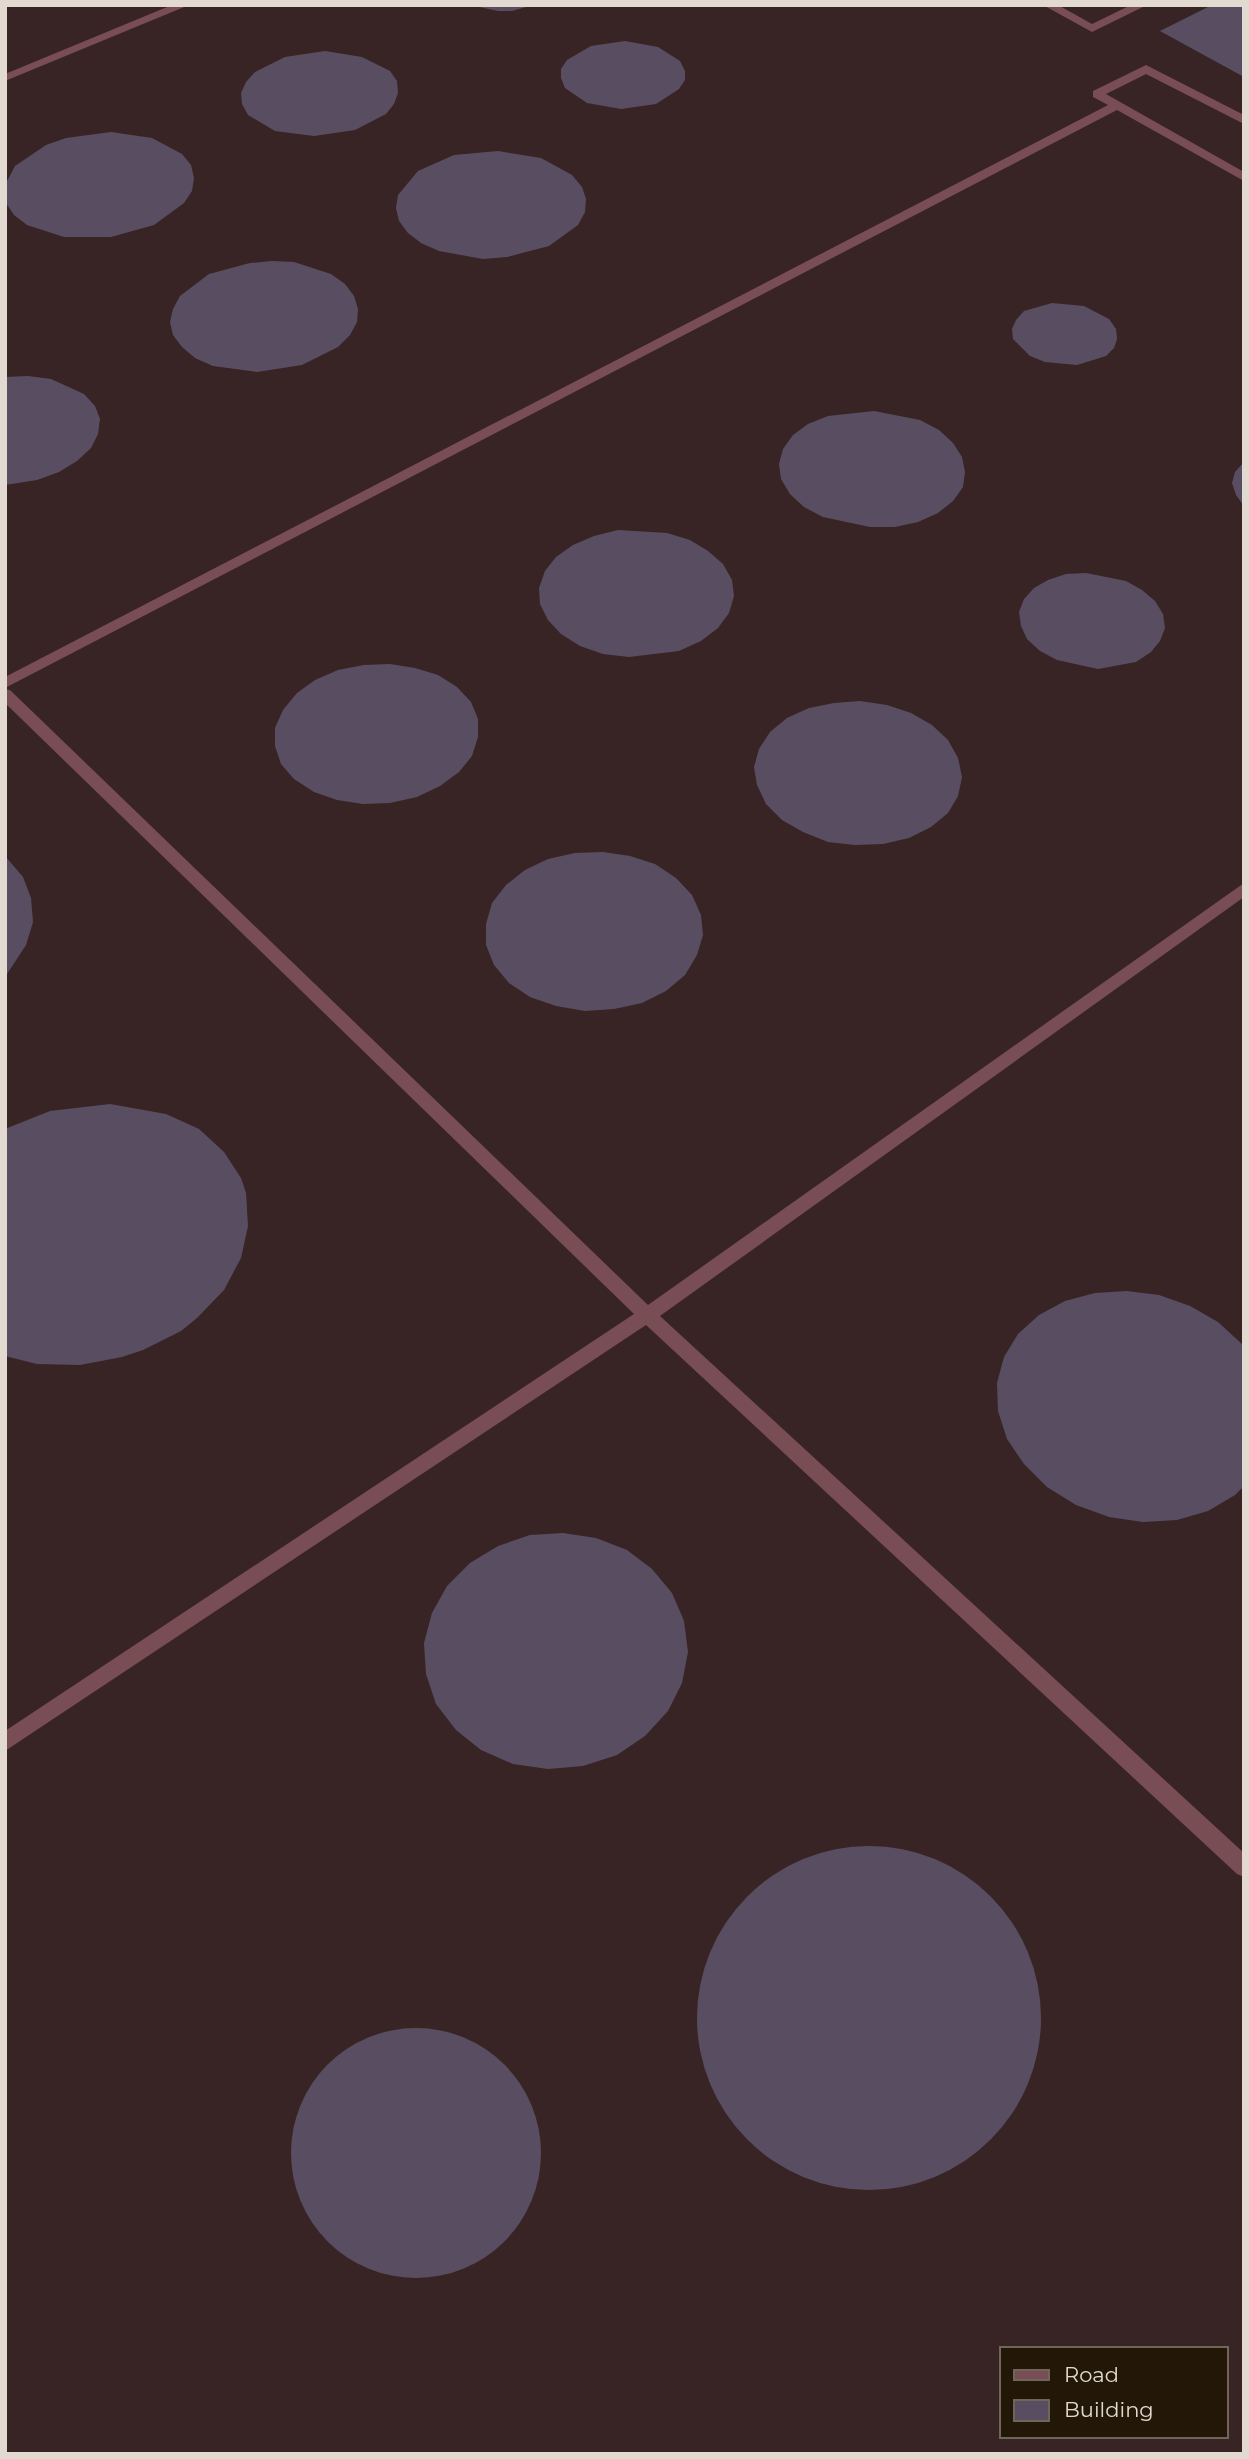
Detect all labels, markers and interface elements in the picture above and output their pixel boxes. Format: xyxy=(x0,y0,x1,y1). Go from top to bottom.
legend xyxy=(1000,2347,1228,2438)
text: Road xyxy=(1064,2362,1119,2387)
text: Building xyxy=(1064,2397,1154,2422)

